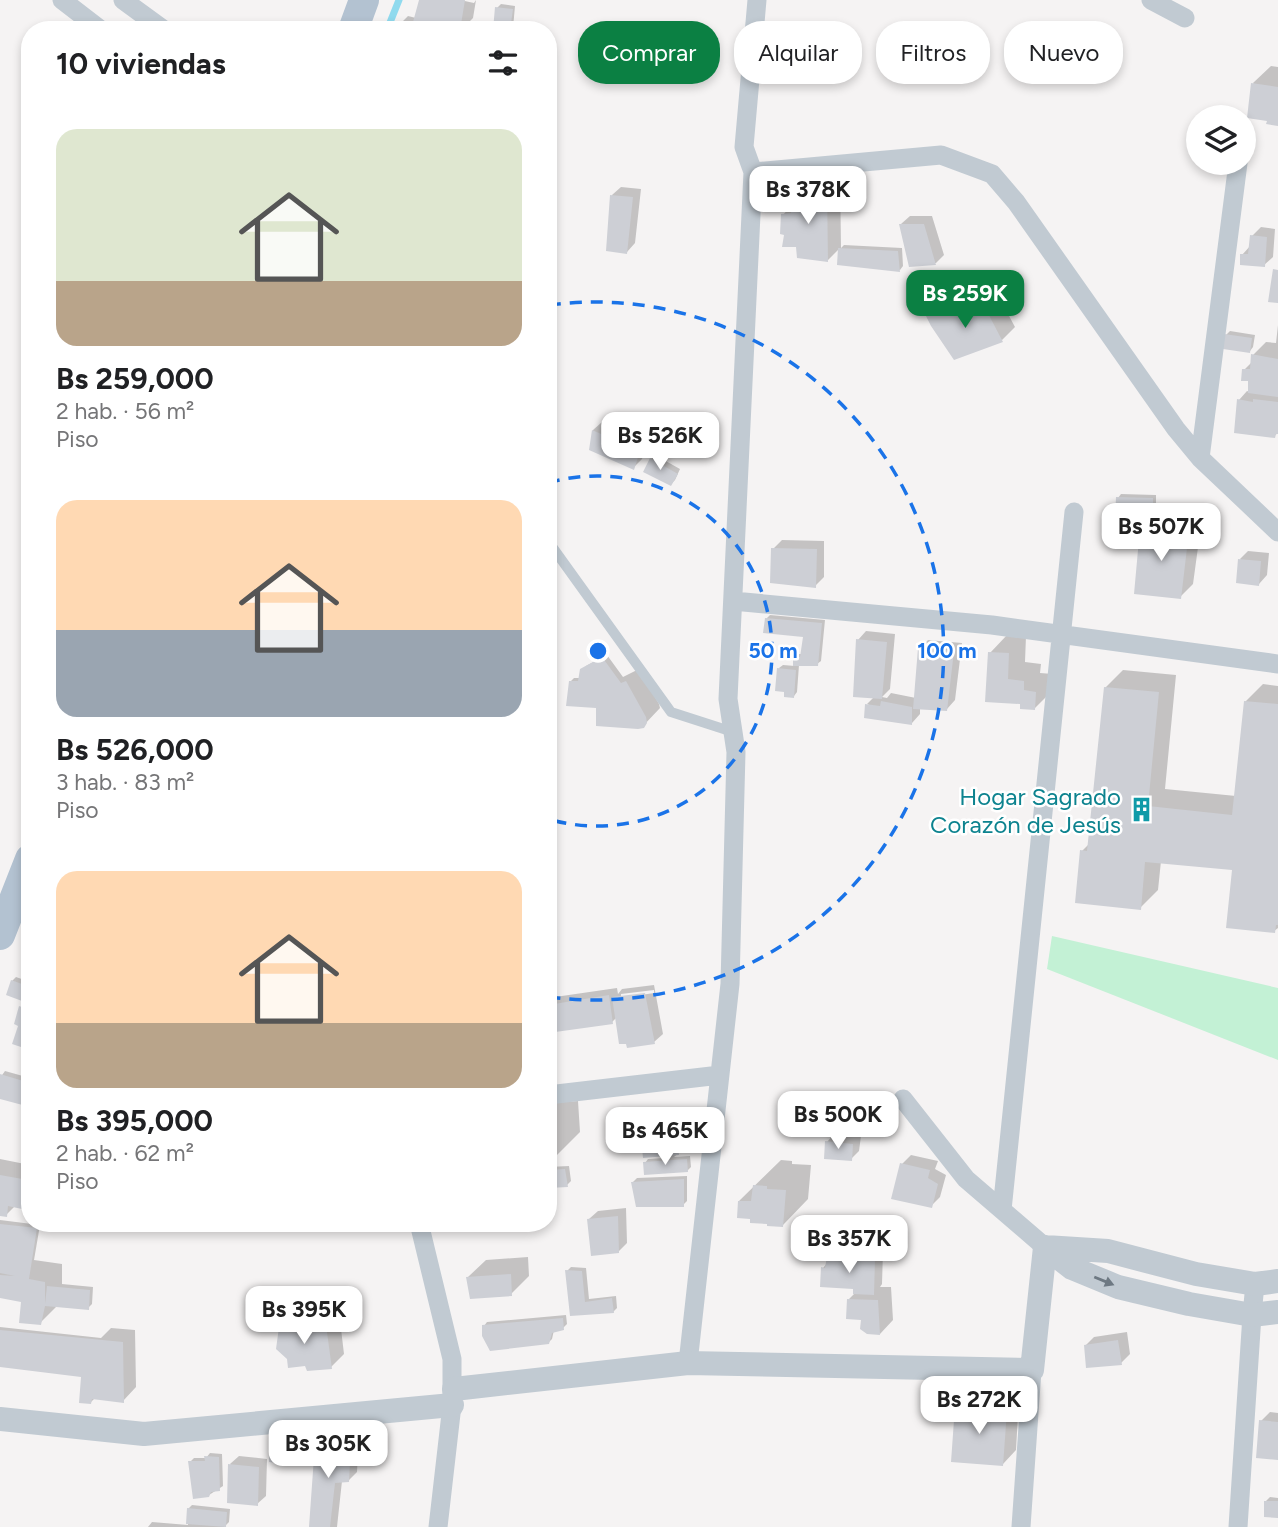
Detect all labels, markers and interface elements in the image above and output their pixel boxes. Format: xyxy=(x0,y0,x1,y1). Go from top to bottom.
chip: Comprar xyxy=(578,21,720,84)
chip: Alquilar xyxy=(734,21,862,84)
chip: Filtros xyxy=(876,21,990,84)
chip: Nuevo xyxy=(1004,21,1123,84)
icon: filters xyxy=(484,44,522,82)
text: 10 viviendas xyxy=(56,45,226,82)
map controls xyxy=(1186,105,1256,175)
button: layers xyxy=(1186,105,1256,175)
pin: Bs 378K xyxy=(743,166,873,226)
icon: home xyxy=(226,174,352,300)
text: Bs 378K xyxy=(765,175,851,203)
pin: Bs 259K xyxy=(900,270,1030,330)
text: Bs 259K xyxy=(922,279,1008,307)
text: Bs 259,000 xyxy=(56,360,214,397)
text: 2 hab. · 56 m² xyxy=(56,397,194,425)
pin: Bs 526K xyxy=(595,412,725,472)
text: Bs 526K xyxy=(617,421,703,449)
text: Piso xyxy=(56,425,99,453)
pin: Bs 507K xyxy=(1096,504,1226,563)
text: Bs 507K xyxy=(1118,512,1204,540)
icon: home xyxy=(226,545,352,671)
text: 50 m xyxy=(748,638,798,663)
text: 100 m xyxy=(917,638,977,663)
centre of rings xyxy=(586,639,610,663)
text: Bs 526,000 xyxy=(56,731,214,768)
text: 3 hab. · 83 m² xyxy=(56,768,194,796)
place label: Hogar Sagrado Corazón de Jesús xyxy=(930,782,1121,839)
text: Piso xyxy=(56,796,99,824)
building icon: Hogar Sagrado Corazón de Jesús xyxy=(1127,796,1155,824)
icon: home xyxy=(226,916,352,1042)
pin: Bs 500K xyxy=(773,1092,903,1151)
text: Bs 500K xyxy=(794,1100,882,1128)
text: Bs 395,000 xyxy=(56,1102,213,1139)
pin: Bs 465K xyxy=(600,1108,730,1167)
text: Bs 465K xyxy=(622,1116,708,1144)
text: 2 hab. · 62 m² xyxy=(56,1139,194,1167)
text: Piso xyxy=(56,1167,99,1195)
pin: Bs 357K xyxy=(784,1216,914,1275)
text: Bs 357K xyxy=(807,1224,891,1252)
one-way arrow xyxy=(1093,1276,1114,1287)
pin: Bs 395K xyxy=(239,1286,369,1346)
text: Bs 395K xyxy=(261,1295,347,1323)
pin: Bs 272K xyxy=(914,1376,1044,1436)
text: Bs 272K xyxy=(936,1385,1022,1413)
pin: Bs 305K xyxy=(263,1420,393,1480)
text: Bs 305K xyxy=(285,1429,371,1457)

